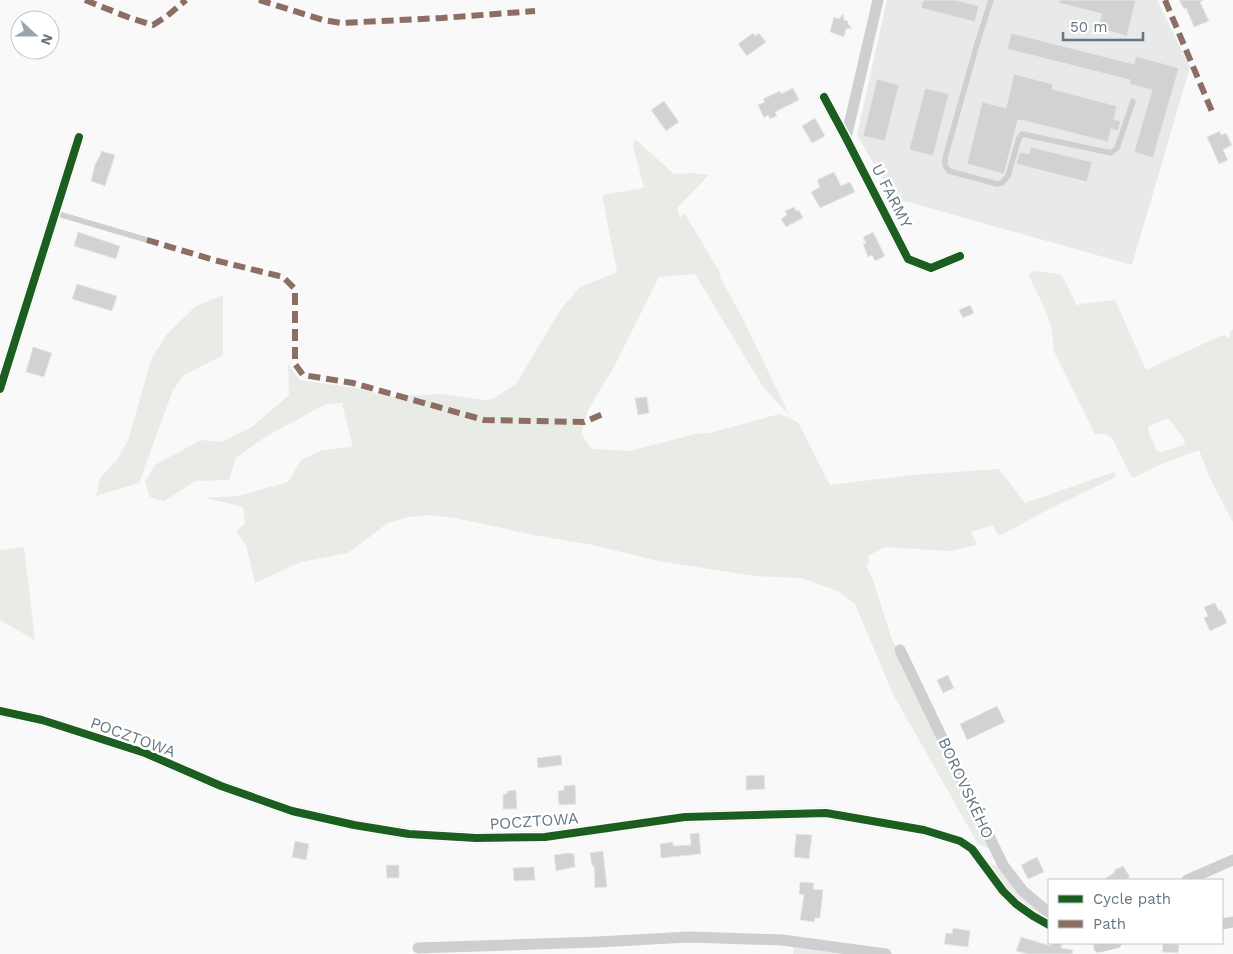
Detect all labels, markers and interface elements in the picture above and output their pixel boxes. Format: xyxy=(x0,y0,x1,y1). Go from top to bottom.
north arrow xyxy=(10,10,60,60)
scale bar xyxy=(1063,10,1143,42)
text: 50 m xyxy=(1070,18,1107,36)
text: N xyxy=(38,32,56,47)
street label: U FARMY xyxy=(868,161,916,231)
street label: POCZTOWA xyxy=(88,713,179,761)
street label: BOROVSKÉHO xyxy=(934,734,998,842)
street label: POCZTOWA xyxy=(489,808,580,834)
legend xyxy=(1048,879,1223,944)
text: Cycle path xyxy=(1093,890,1171,908)
text: Path xyxy=(1093,915,1126,933)

